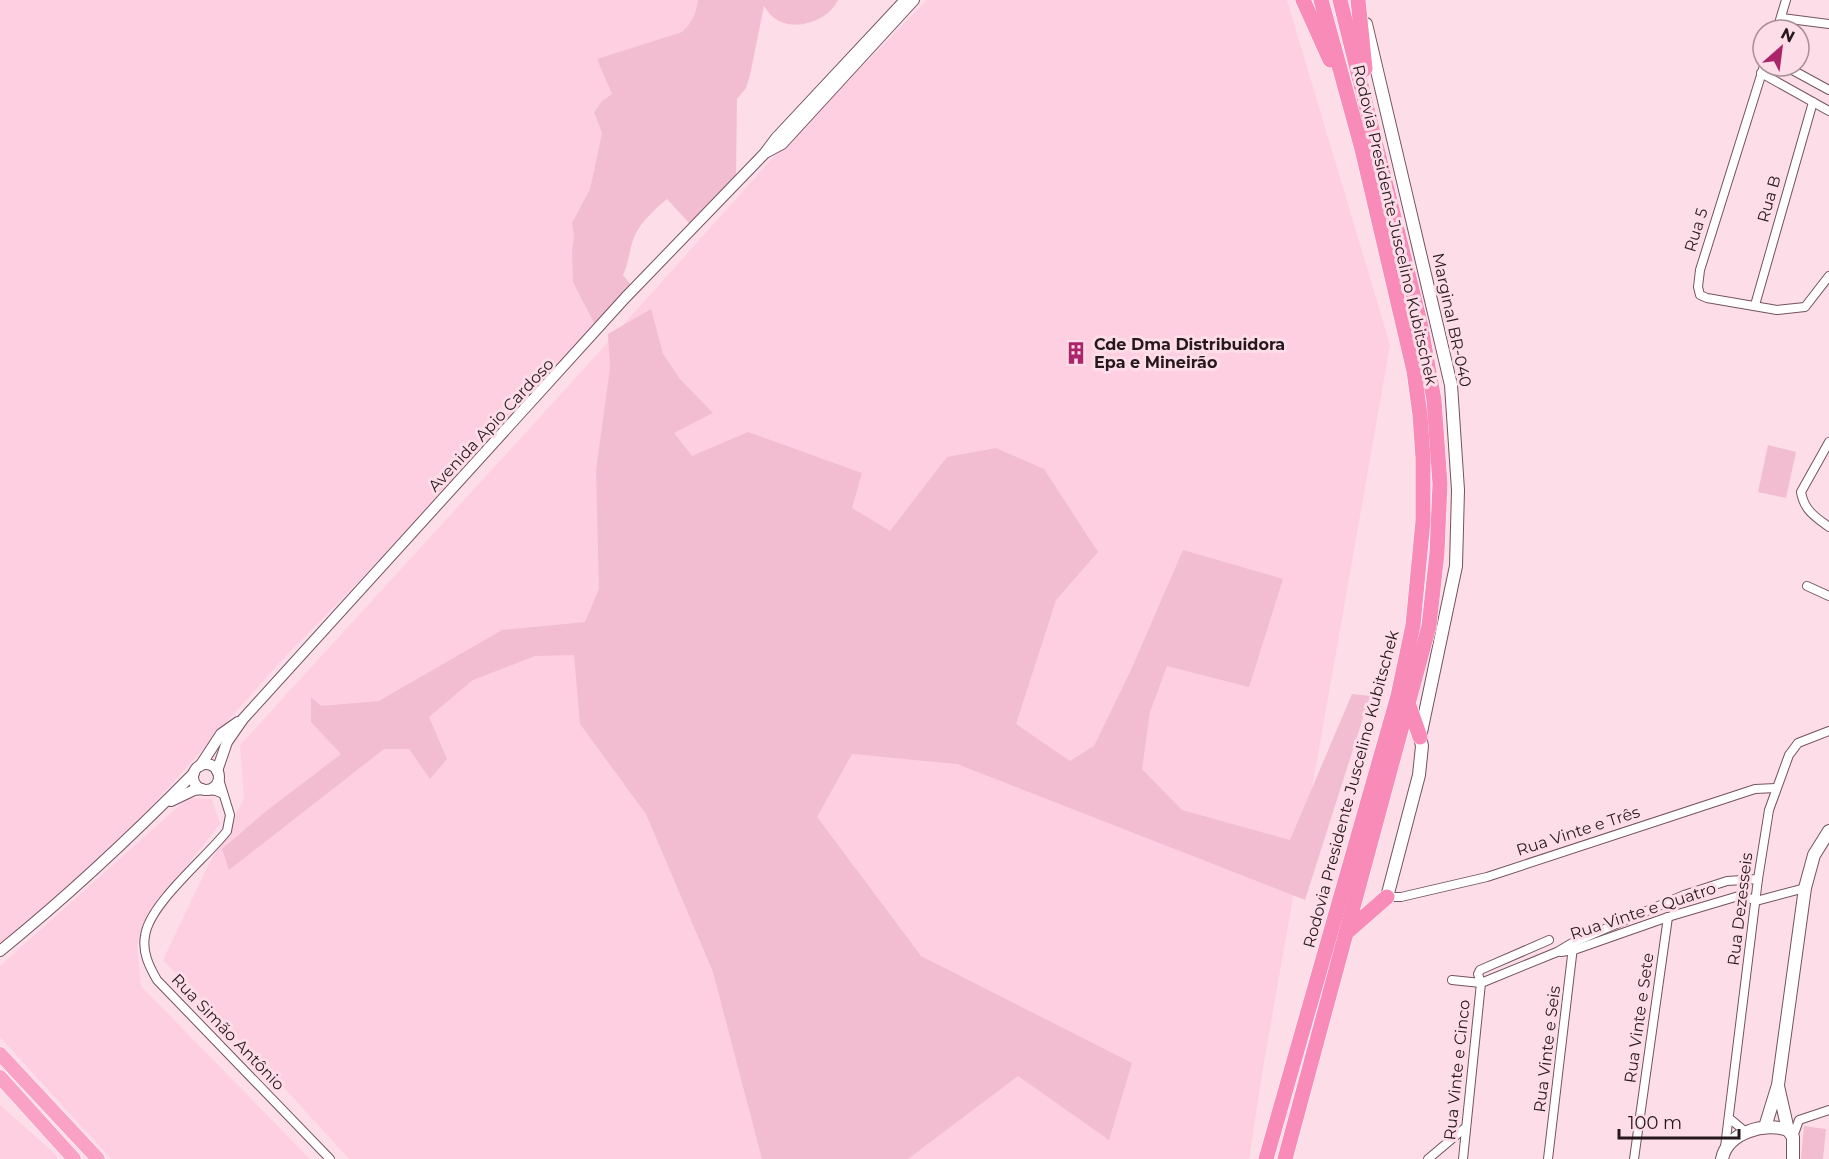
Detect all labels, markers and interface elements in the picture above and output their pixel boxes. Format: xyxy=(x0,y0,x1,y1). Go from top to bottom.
north arrow xyxy=(1751,18,1811,78)
text: N xyxy=(1778,24,1798,47)
street label: Rodovia Presidente Juscelino Kubitschek xyxy=(1349,63,1441,387)
street label: Rua B xyxy=(1753,173,1785,225)
street label: Rua 5 xyxy=(1680,206,1712,254)
street label: Marginal BR-040 xyxy=(1429,251,1475,389)
place label: Cde Dma Distribuidora Epa e Mineirão xyxy=(1094,335,1285,372)
building icon: Cde Dma Distribuidora Epa e Mineirão xyxy=(1063,340,1089,366)
street label: Avenida Apio Cardoso xyxy=(424,354,558,496)
street label: Rodovia Presidente Juscelino Kubitschek xyxy=(1299,628,1403,950)
street label: Rua Vinte e Três xyxy=(1514,802,1642,860)
street label: Rua Dezesseis xyxy=(1724,851,1756,967)
street label: Rua Vinte e Quatro xyxy=(1568,878,1718,944)
street label: Rua Vinte e Sete xyxy=(1620,952,1658,1084)
street label: Rua Simão Antônio xyxy=(168,970,288,1094)
street label: Rua Vinte e Seis xyxy=(1530,984,1564,1113)
street label: Rua Vinte e Cinco xyxy=(1440,999,1474,1141)
scale bar xyxy=(1619,1102,1739,1140)
text: 100 m xyxy=(1628,1112,1682,1134)

